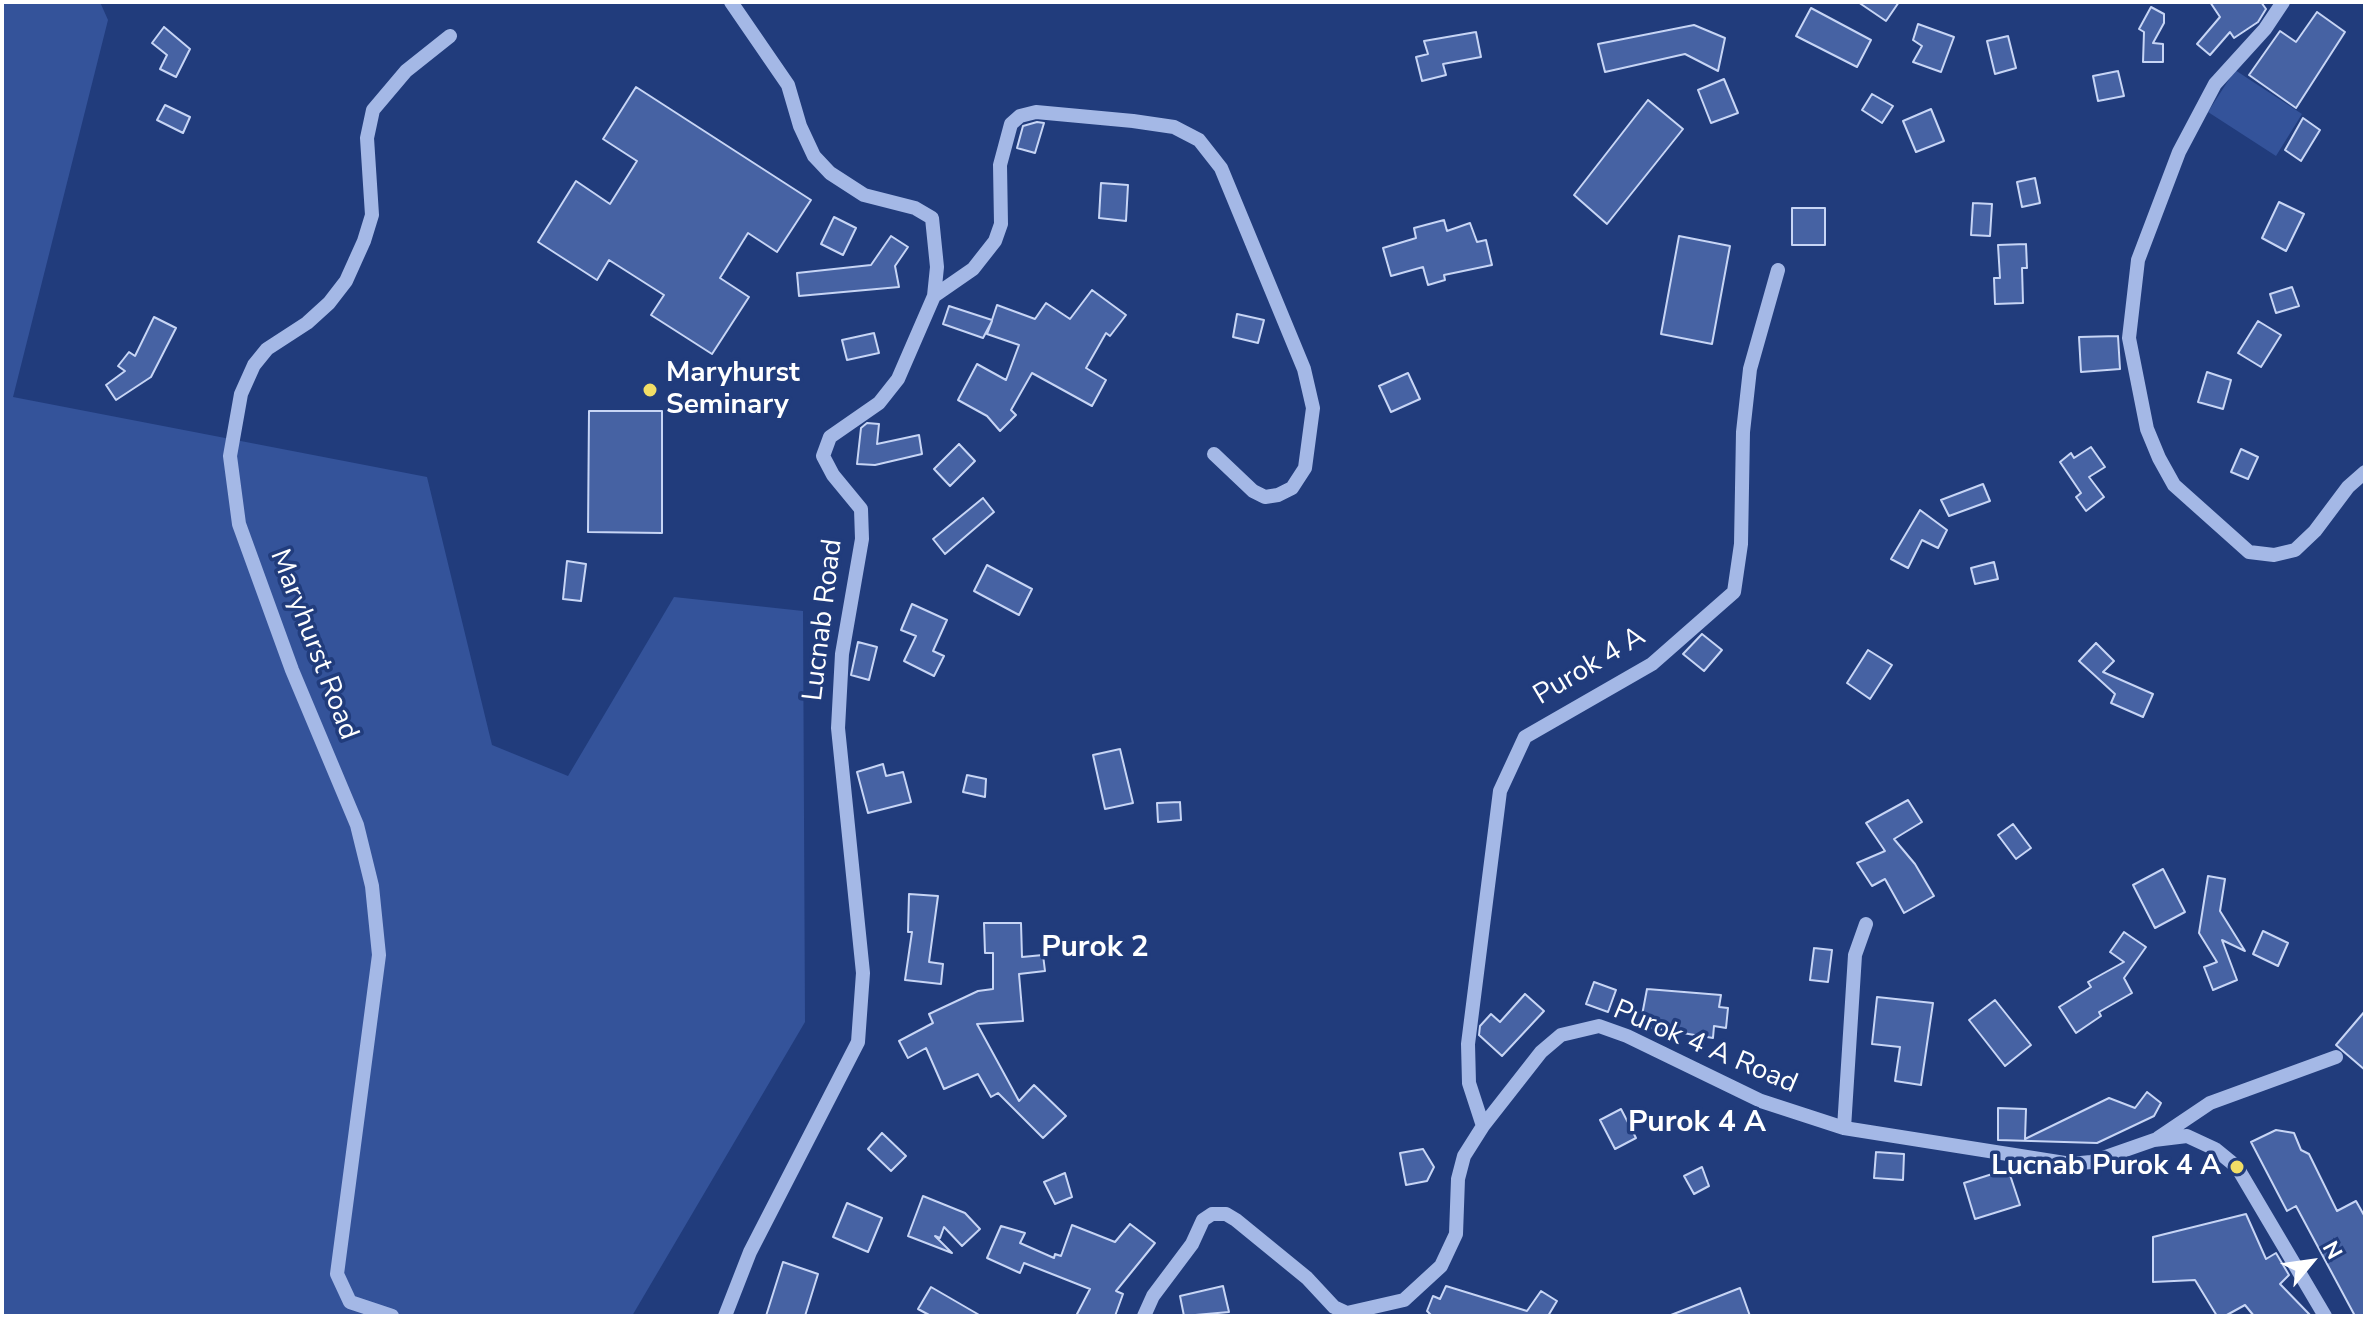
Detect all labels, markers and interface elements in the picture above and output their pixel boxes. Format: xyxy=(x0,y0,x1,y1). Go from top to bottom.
place label: Maryhurst Seminary xyxy=(666,357,800,423)
marker: Maryhurst Seminary xyxy=(641,381,659,399)
street label: Lucnab Road xyxy=(797,537,851,703)
street label: Maryhurst Road xyxy=(261,545,365,745)
street label: Purok 4 A xyxy=(1528,621,1652,713)
district label: Purok 2 xyxy=(1041,931,1149,967)
street label: Purok 4 A Road xyxy=(1608,994,1802,1102)
district label: Purok 4 A xyxy=(1628,1106,1766,1142)
place label: Lucnab Purok 4 A xyxy=(1991,1150,2221,1184)
marker: Lucnab Purok 4 A xyxy=(2228,1158,2246,1176)
north arrow xyxy=(2271,1222,2351,1302)
text: N xyxy=(2315,1236,2349,1265)

